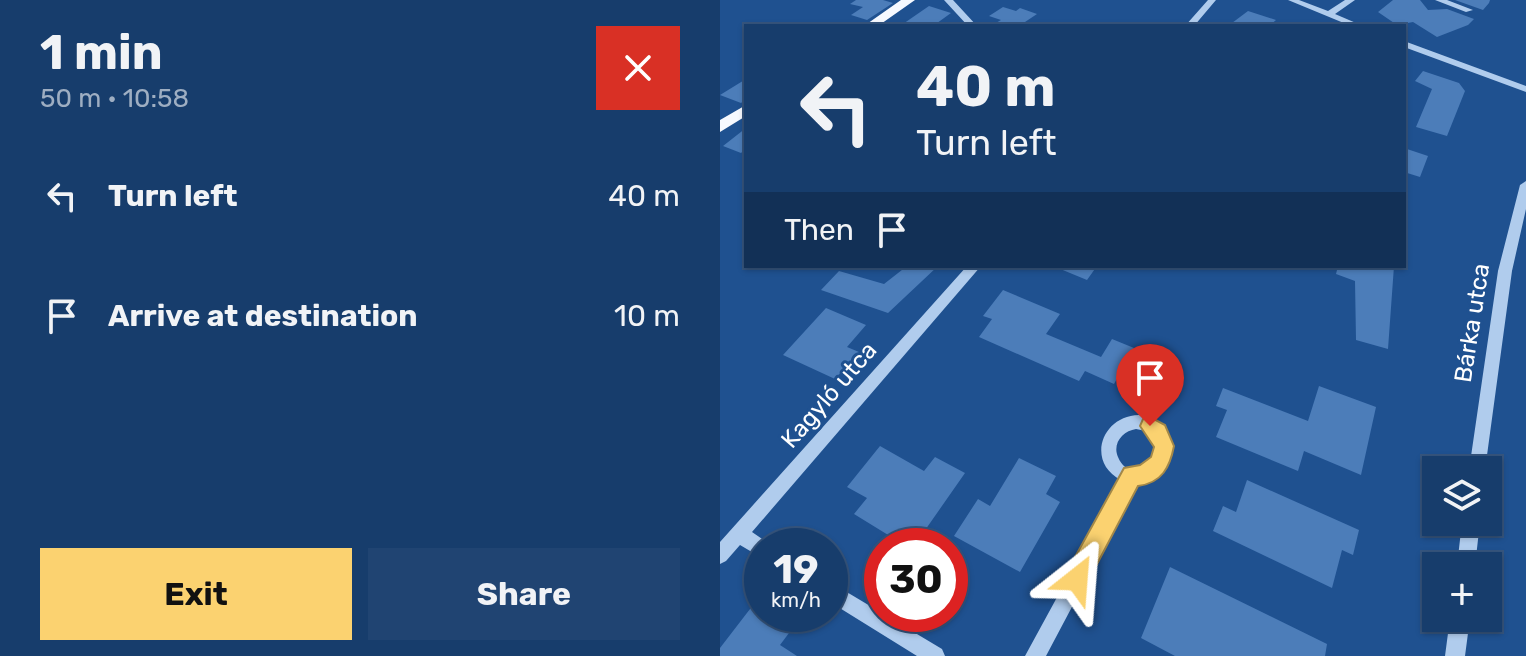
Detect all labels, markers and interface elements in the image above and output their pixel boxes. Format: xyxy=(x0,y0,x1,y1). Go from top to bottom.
text: 1 min xyxy=(40,24,163,81)
button: close xyxy=(596,26,680,110)
text: 40 m xyxy=(916,54,1056,120)
icon: left xyxy=(784,56,888,160)
text: 50 m · 10:58 xyxy=(40,83,189,114)
text: Turn left xyxy=(916,121,1057,164)
icon: left xyxy=(40,174,84,218)
text: Turn left xyxy=(108,178,238,214)
text: 40 m xyxy=(608,178,680,214)
icon: arrive xyxy=(870,208,914,252)
text: Then xyxy=(784,212,854,248)
street label: Bárka utca xyxy=(1449,262,1495,384)
icon: arrive xyxy=(40,294,84,338)
text: Arrive at destination xyxy=(108,298,418,334)
text: 10 m xyxy=(614,298,680,334)
street label: Kagyló utca xyxy=(775,336,883,454)
pin xyxy=(1116,344,1184,426)
icon: arrive xyxy=(1128,356,1172,400)
map controls xyxy=(1422,456,1502,632)
button: layers xyxy=(1422,456,1502,536)
speed limit sign: 30 xyxy=(864,528,968,632)
position arrow xyxy=(1035,537,1119,621)
text: 19 xyxy=(773,546,819,593)
button: Exit xyxy=(40,548,352,640)
button: Share xyxy=(368,548,680,640)
button: + xyxy=(1422,552,1502,632)
text: km/h xyxy=(771,588,821,612)

